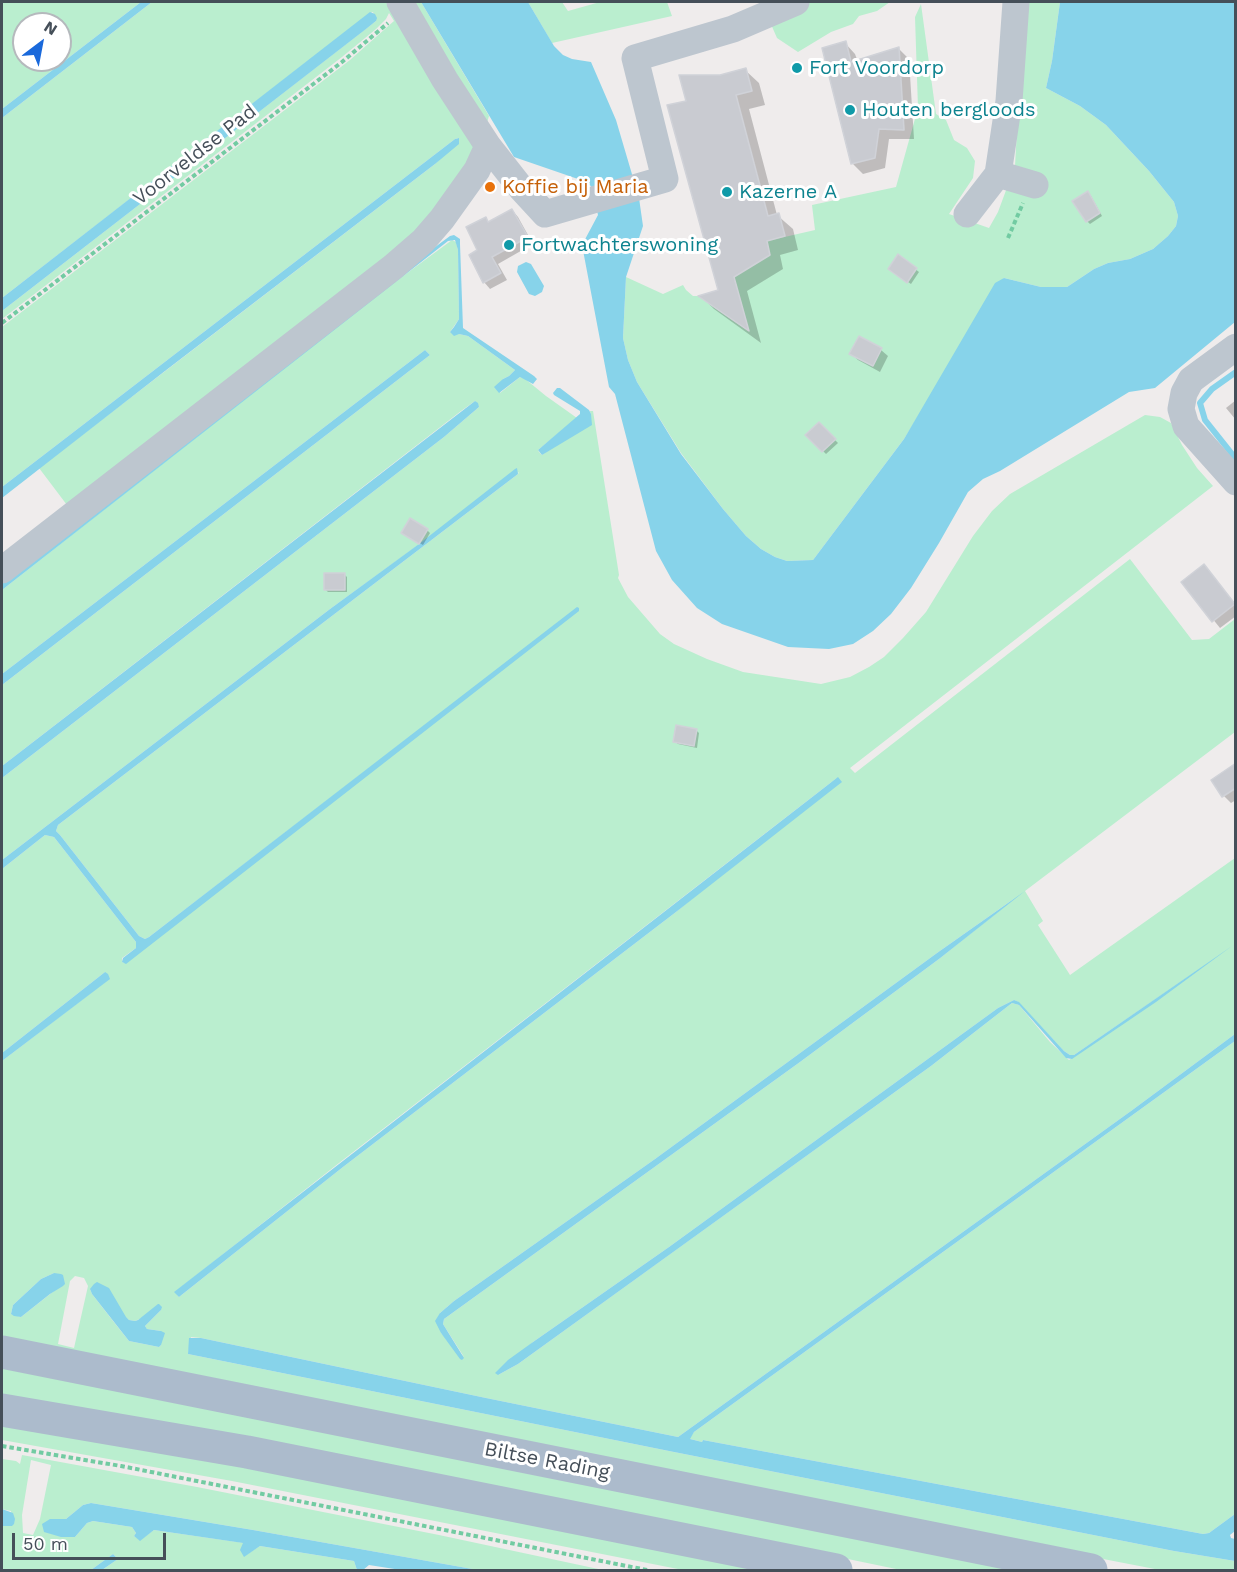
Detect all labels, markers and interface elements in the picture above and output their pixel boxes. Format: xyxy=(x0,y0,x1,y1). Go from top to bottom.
north arrow xyxy=(12,12,72,72)
text: N xyxy=(41,17,61,39)
place label: Fort Voordorp xyxy=(809,56,944,80)
marker: Fort Voordorp xyxy=(790,61,804,75)
place label: Houten bergloods xyxy=(862,98,1036,122)
street label: Voorveldse Pad xyxy=(129,99,261,211)
marker: Houten bergloods xyxy=(843,103,857,117)
place label: Koffie bij Maria xyxy=(502,175,649,199)
marker: Koffie bij Maria xyxy=(483,180,497,194)
place label: Kazerne A xyxy=(739,180,837,204)
marker: Kazerne A xyxy=(720,185,734,199)
place label: Fortwachterswoning xyxy=(521,233,718,257)
marker: Fortwachterswoning xyxy=(502,238,516,252)
street label: Biltse Rading xyxy=(482,1437,612,1485)
scale bar xyxy=(15,1521,170,1559)
text: 50 m xyxy=(23,1533,68,1554)

